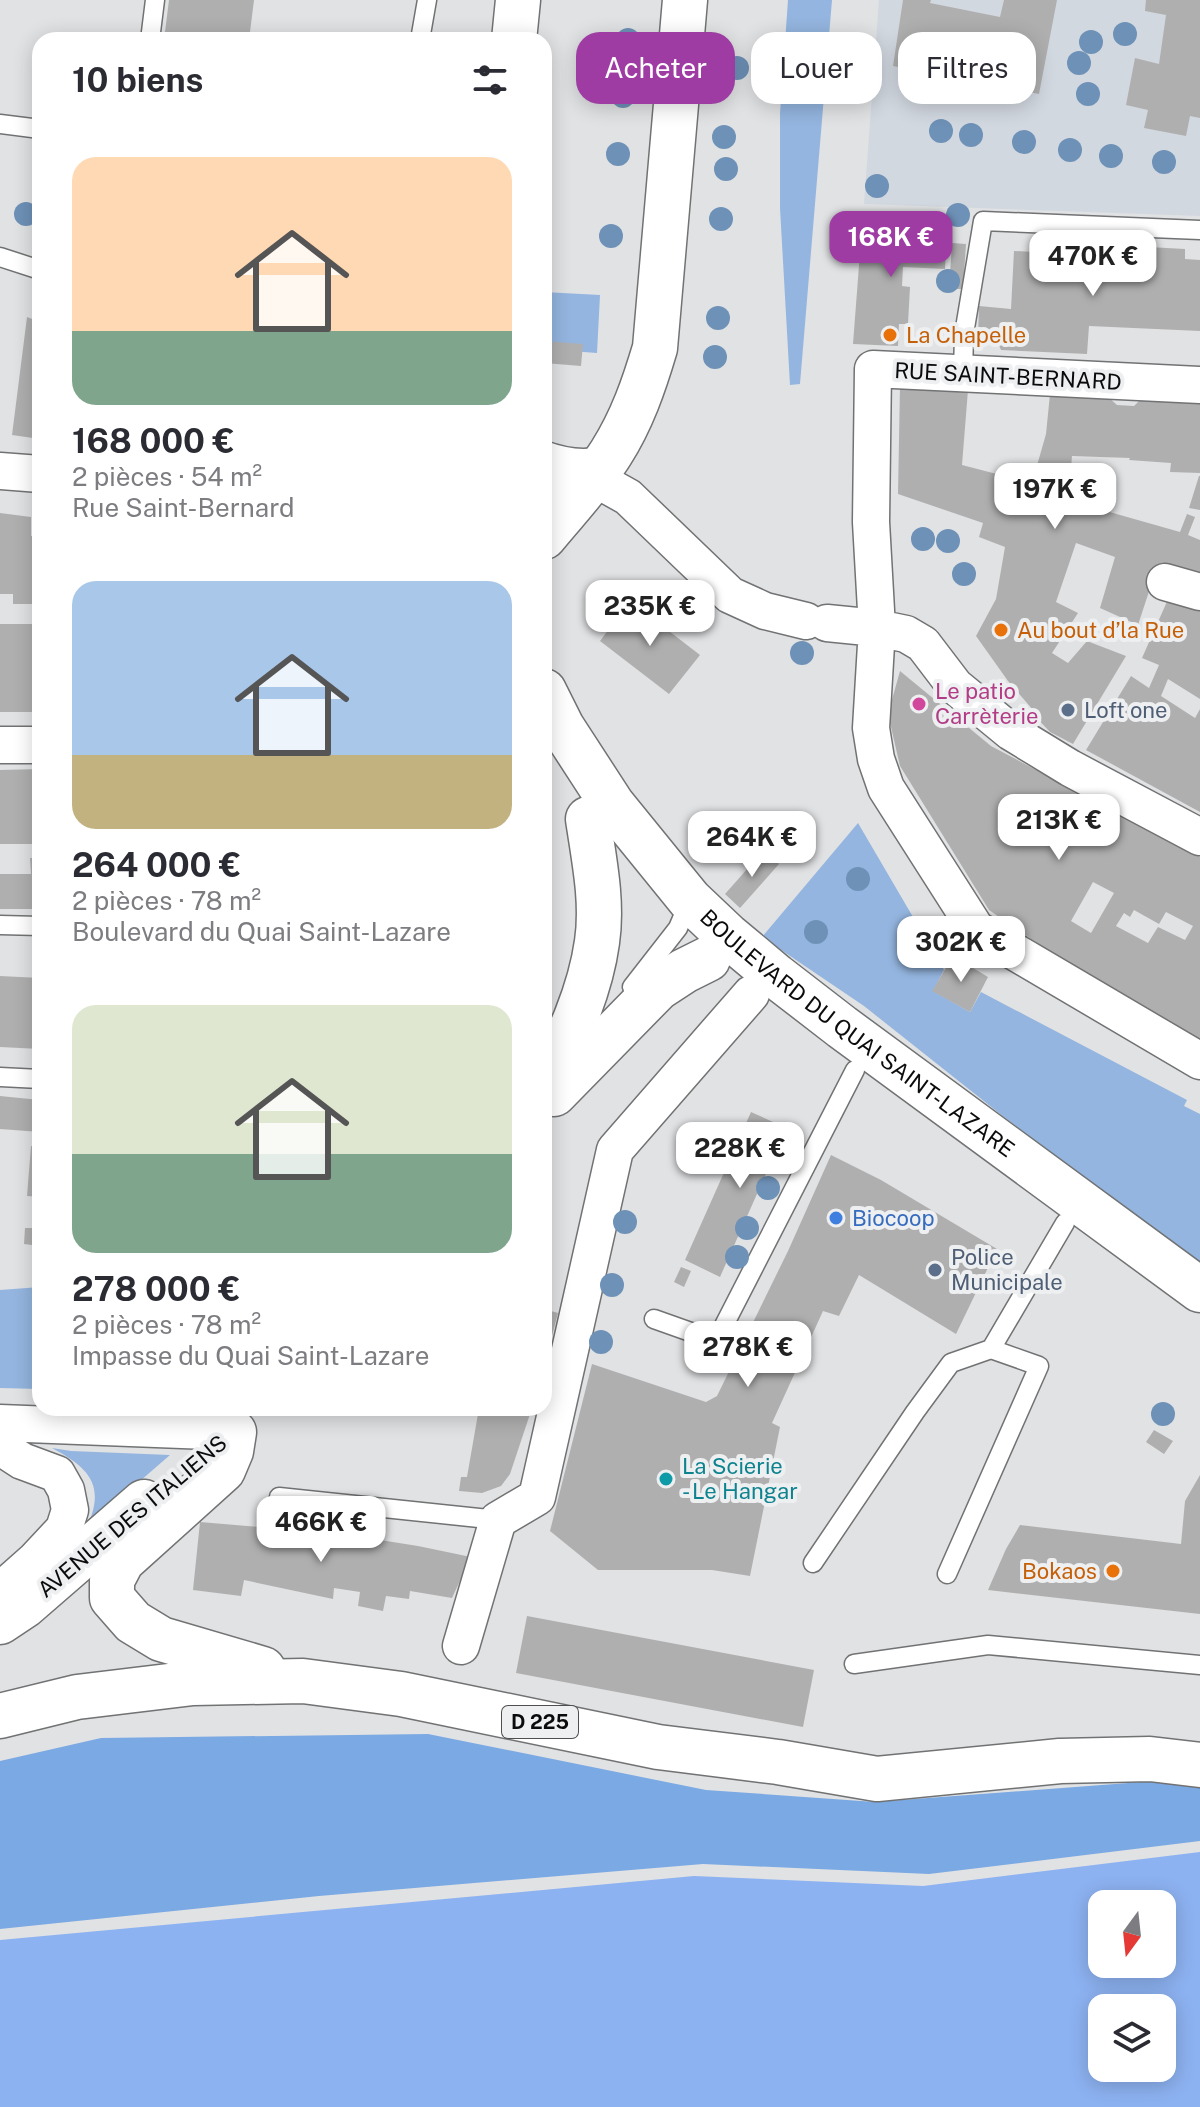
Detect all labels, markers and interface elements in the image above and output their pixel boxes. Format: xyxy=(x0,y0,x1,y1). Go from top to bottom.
chip: Acheter xyxy=(576,32,735,104)
chip: Louer xyxy=(751,32,882,104)
chip: Filtres xyxy=(898,32,1036,104)
icon: filters xyxy=(468,58,512,102)
text: 10 biens xyxy=(72,60,203,100)
icon: home xyxy=(220,209,364,353)
pin: 168K € xyxy=(826,211,956,279)
text: 168K € xyxy=(847,221,935,252)
pin: 470K € xyxy=(1028,230,1158,298)
text: 470K € xyxy=(1047,240,1139,271)
place label: La Chapelle xyxy=(906,322,1026,348)
marker: La Chapelle xyxy=(881,326,899,344)
street label: RUE SAINT-BERNARD xyxy=(894,357,1122,395)
text: 168 000 € xyxy=(72,421,235,461)
text: 2 pièces · 54 m² xyxy=(72,461,262,492)
pin: 197K € xyxy=(990,463,1120,531)
text: 197K € xyxy=(1012,473,1098,504)
text: Rue Saint-Bernard xyxy=(72,492,295,523)
pin: 235K € xyxy=(585,580,715,648)
text: 235K € xyxy=(604,590,696,621)
place label: Au bout d’la Rue xyxy=(1017,617,1184,643)
marker: Au bout d’la Rue xyxy=(992,621,1010,639)
icon: home xyxy=(220,633,364,777)
place label: Le patio Carrèterie xyxy=(935,678,1038,729)
marker: Le patio Carrèterie xyxy=(910,695,928,713)
place label: Loft one xyxy=(1084,697,1168,723)
marker: Loft one xyxy=(1059,701,1077,719)
pin: 213K € xyxy=(994,794,1124,862)
text: 213K € xyxy=(1016,804,1102,835)
pin: 264K € xyxy=(687,811,817,879)
text: 264K € xyxy=(706,821,798,852)
text: 264 000 € xyxy=(72,845,241,885)
text: 2 pièces · 78 m² xyxy=(72,885,261,916)
street label: BOULEVARD DU QUAI SAINT-LAZARE xyxy=(695,904,1020,1162)
text: Boulevard du Quai Saint-Lazare xyxy=(72,916,451,947)
pin: 302K € xyxy=(896,916,1026,984)
text: 302K € xyxy=(915,926,1007,957)
icon: home xyxy=(220,1057,364,1201)
pin: 228K € xyxy=(675,1122,805,1190)
text: 228K € xyxy=(694,1132,786,1163)
place label: Biocoop xyxy=(852,1205,935,1231)
marker: Biocoop xyxy=(827,1209,845,1227)
place label: Police Municipale xyxy=(951,1244,1063,1295)
marker: Police Municipale xyxy=(926,1261,944,1279)
text: 278 000 € xyxy=(72,1269,240,1309)
text: 2 pièces · 78 m² xyxy=(72,1309,261,1340)
pin: 278K € xyxy=(683,1321,813,1389)
text: 278K € xyxy=(702,1331,794,1362)
text: Impasse du Quai Saint-Lazare xyxy=(72,1340,429,1371)
street label: AVENUE DES ITALIENS xyxy=(32,1429,232,1603)
place label: La Scierie - Le Hangar xyxy=(682,1453,798,1504)
marker: La Scierie - Le Hangar xyxy=(657,1470,675,1488)
pin: 466K € xyxy=(256,1496,386,1564)
text: 466K € xyxy=(275,1506,367,1537)
place label: Bokaos xyxy=(1022,1558,1097,1584)
marker: Bokaos xyxy=(1104,1562,1122,1580)
road number: D 225 xyxy=(502,1706,578,1738)
north arrow xyxy=(1088,1890,1176,1978)
map controls xyxy=(1088,1890,1176,2082)
button: layers xyxy=(1088,1994,1176,2082)

